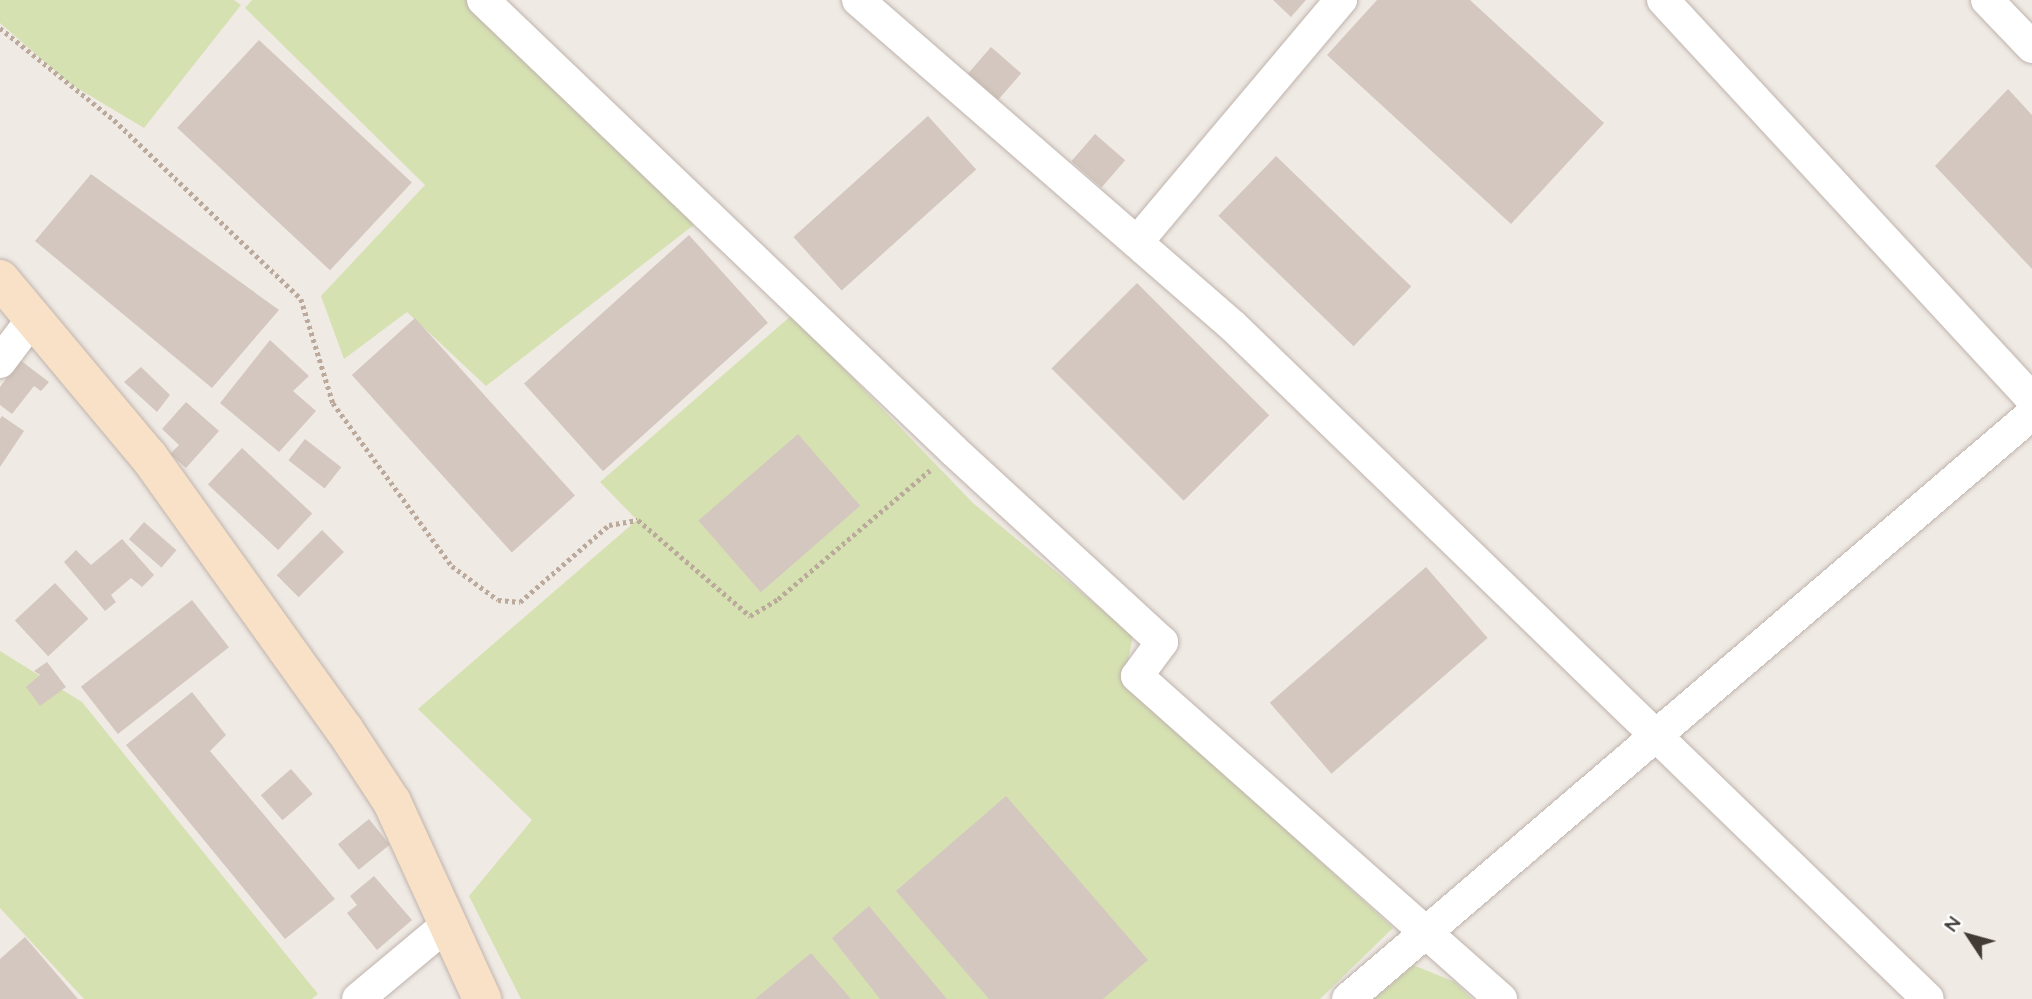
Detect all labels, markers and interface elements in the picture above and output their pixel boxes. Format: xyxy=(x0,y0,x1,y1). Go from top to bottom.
north arrow xyxy=(1934,901,2004,971)
text: N xyxy=(1938,911,1966,936)

